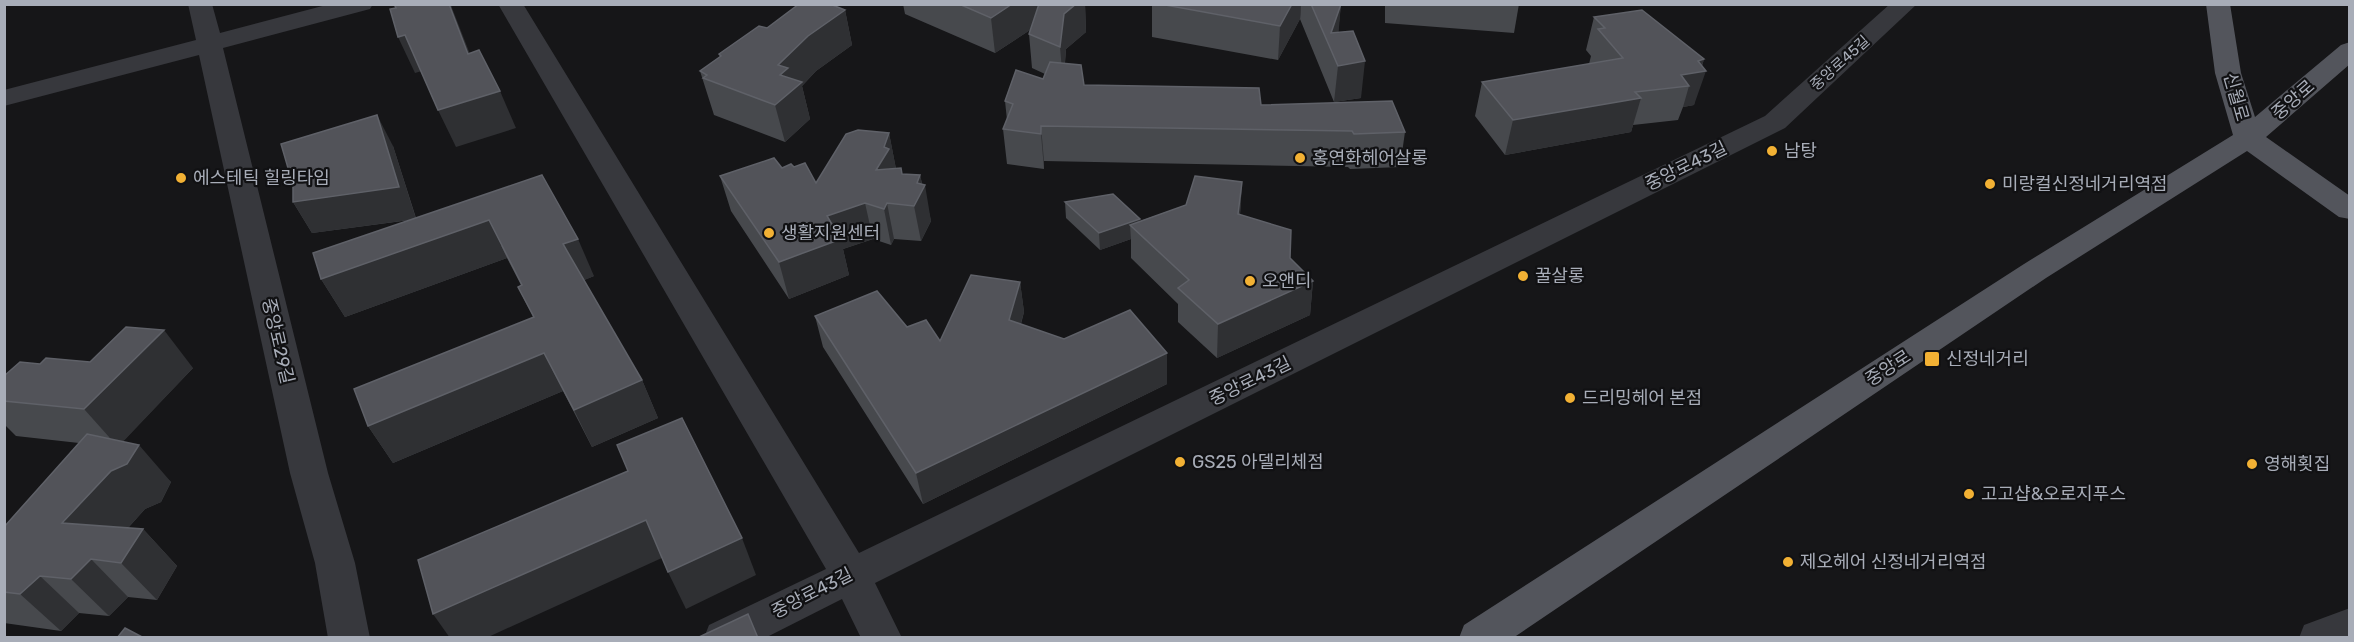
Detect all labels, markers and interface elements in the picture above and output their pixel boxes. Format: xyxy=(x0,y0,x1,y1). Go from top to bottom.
street label: 중앙로45길 xyxy=(1807,32,1873,94)
street label: 신월로 xyxy=(2219,70,2253,124)
street label: 중앙로 xyxy=(2267,75,2319,125)
street label: 중앙로43길 xyxy=(1642,137,1730,195)
place label: 남탕 xyxy=(1784,140,1817,162)
marker: 남탕 xyxy=(1765,144,1779,158)
place label: 홍연화헤어살롱 xyxy=(1312,147,1428,169)
marker: 홍연화헤어살롱 xyxy=(1293,151,1307,165)
place label: 에스테틱 힐링타임 xyxy=(193,167,330,189)
marker: 에스테틱 힐링타임 xyxy=(174,171,188,185)
place label: 미랑컬신정네거리역점 xyxy=(2002,173,2168,195)
marker: 미랑컬신정네거리역점 xyxy=(1983,177,1997,191)
place label: 생활지원센터 xyxy=(781,222,880,244)
marker: 생활지원센터 xyxy=(762,226,776,240)
place label: 꿀살롱 xyxy=(1535,265,1585,287)
marker: 꿀살롱 xyxy=(1516,269,1530,283)
place label: 오앤디 xyxy=(1262,270,1312,292)
marker: 오앤디 xyxy=(1243,274,1257,288)
street label: 중앙로29길 xyxy=(257,296,299,386)
street label: 중앙로 xyxy=(1861,345,1915,391)
place label: 신정네거리 xyxy=(1946,348,2029,370)
marker: 신정네거리 xyxy=(1923,350,1941,368)
street label: 중앙로43길 xyxy=(1206,352,1294,410)
place label: 드리밍헤어 본점 xyxy=(1582,387,1702,409)
marker: 드리밍헤어 본점 xyxy=(1563,391,1577,405)
place label: GS25 아델리체점 xyxy=(1192,451,1324,473)
place label: 영해횟집 xyxy=(2264,453,2330,475)
marker: GS25 아델리체점 xyxy=(1173,455,1187,469)
marker: 영해횟집 xyxy=(2245,457,2259,471)
place label: 고고샵&오로지푸스 xyxy=(1981,483,2126,505)
marker: 고고샵&오로지푸스 xyxy=(1962,487,1976,501)
place label: 제오헤어 신정네거리역점 xyxy=(1800,551,1987,573)
marker: 제오헤어 신정네거리역점 xyxy=(1781,555,1795,569)
street label: 중앙로43길 xyxy=(768,563,856,623)

